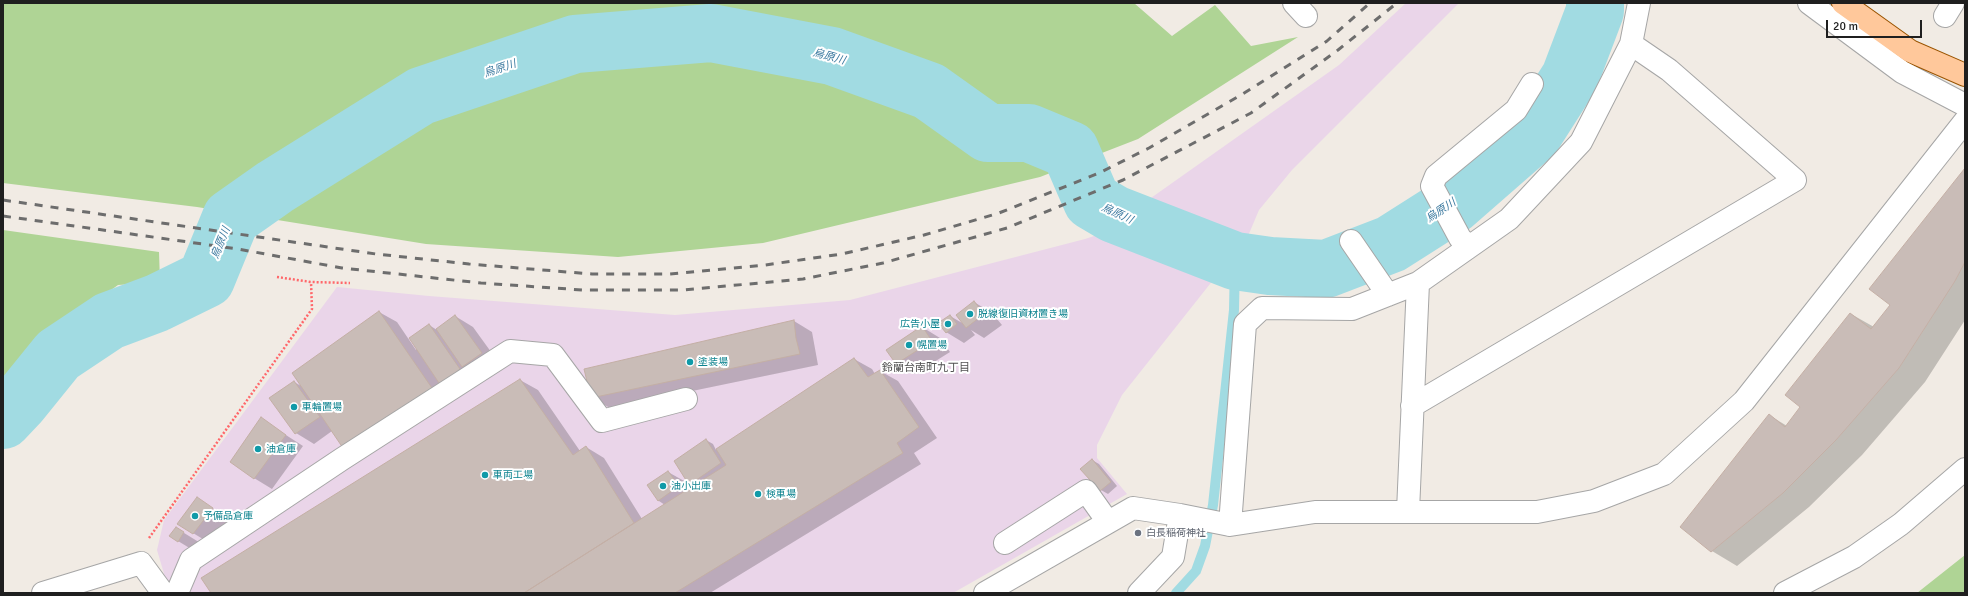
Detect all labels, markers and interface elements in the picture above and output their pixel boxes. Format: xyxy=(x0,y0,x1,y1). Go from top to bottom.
scale bar xyxy=(1828,12,1924,38)
text: 20 m xyxy=(1833,19,1858,34)
water label: 烏原川 xyxy=(811,46,847,68)
water label: 烏原川 xyxy=(482,57,518,81)
water label: 烏原川 xyxy=(1424,196,1458,226)
water label: 烏原川 xyxy=(1099,201,1135,227)
water label: 烏原川 xyxy=(209,225,233,261)
place label: 脱線復旧資材置き場 xyxy=(978,308,1068,320)
marker: 脱線復旧資材置き場 xyxy=(965,309,975,319)
place label: 広告小屋 xyxy=(900,318,940,330)
marker: 広告小屋 xyxy=(943,319,953,329)
place label: 幌置場 xyxy=(917,339,947,351)
marker: 幌置場 xyxy=(904,340,914,350)
place label: 塗装場 xyxy=(698,356,728,368)
marker: 塗装場 xyxy=(685,357,695,367)
district label: 鈴蘭台南町九丁目 xyxy=(882,361,970,375)
place label: 車輪置場 xyxy=(302,401,342,413)
marker: 車輪置場 xyxy=(289,402,299,412)
place label: 油倉庫 xyxy=(266,443,296,455)
marker: 油倉庫 xyxy=(253,444,263,454)
place label: 車両工場 xyxy=(493,469,533,481)
marker: 車両工場 xyxy=(480,470,490,480)
place label: 油小出庫 xyxy=(671,480,711,492)
marker: 油小出庫 xyxy=(658,481,668,491)
place label: 検車場 xyxy=(766,488,796,500)
marker: 検車場 xyxy=(753,489,763,499)
place label: 予備品倉庫 xyxy=(203,510,253,522)
marker: 予備品倉庫 xyxy=(190,511,200,521)
place label: 白長稲荷神社 xyxy=(1146,527,1206,539)
marker: 白長稲荷神社 xyxy=(1133,528,1143,538)

